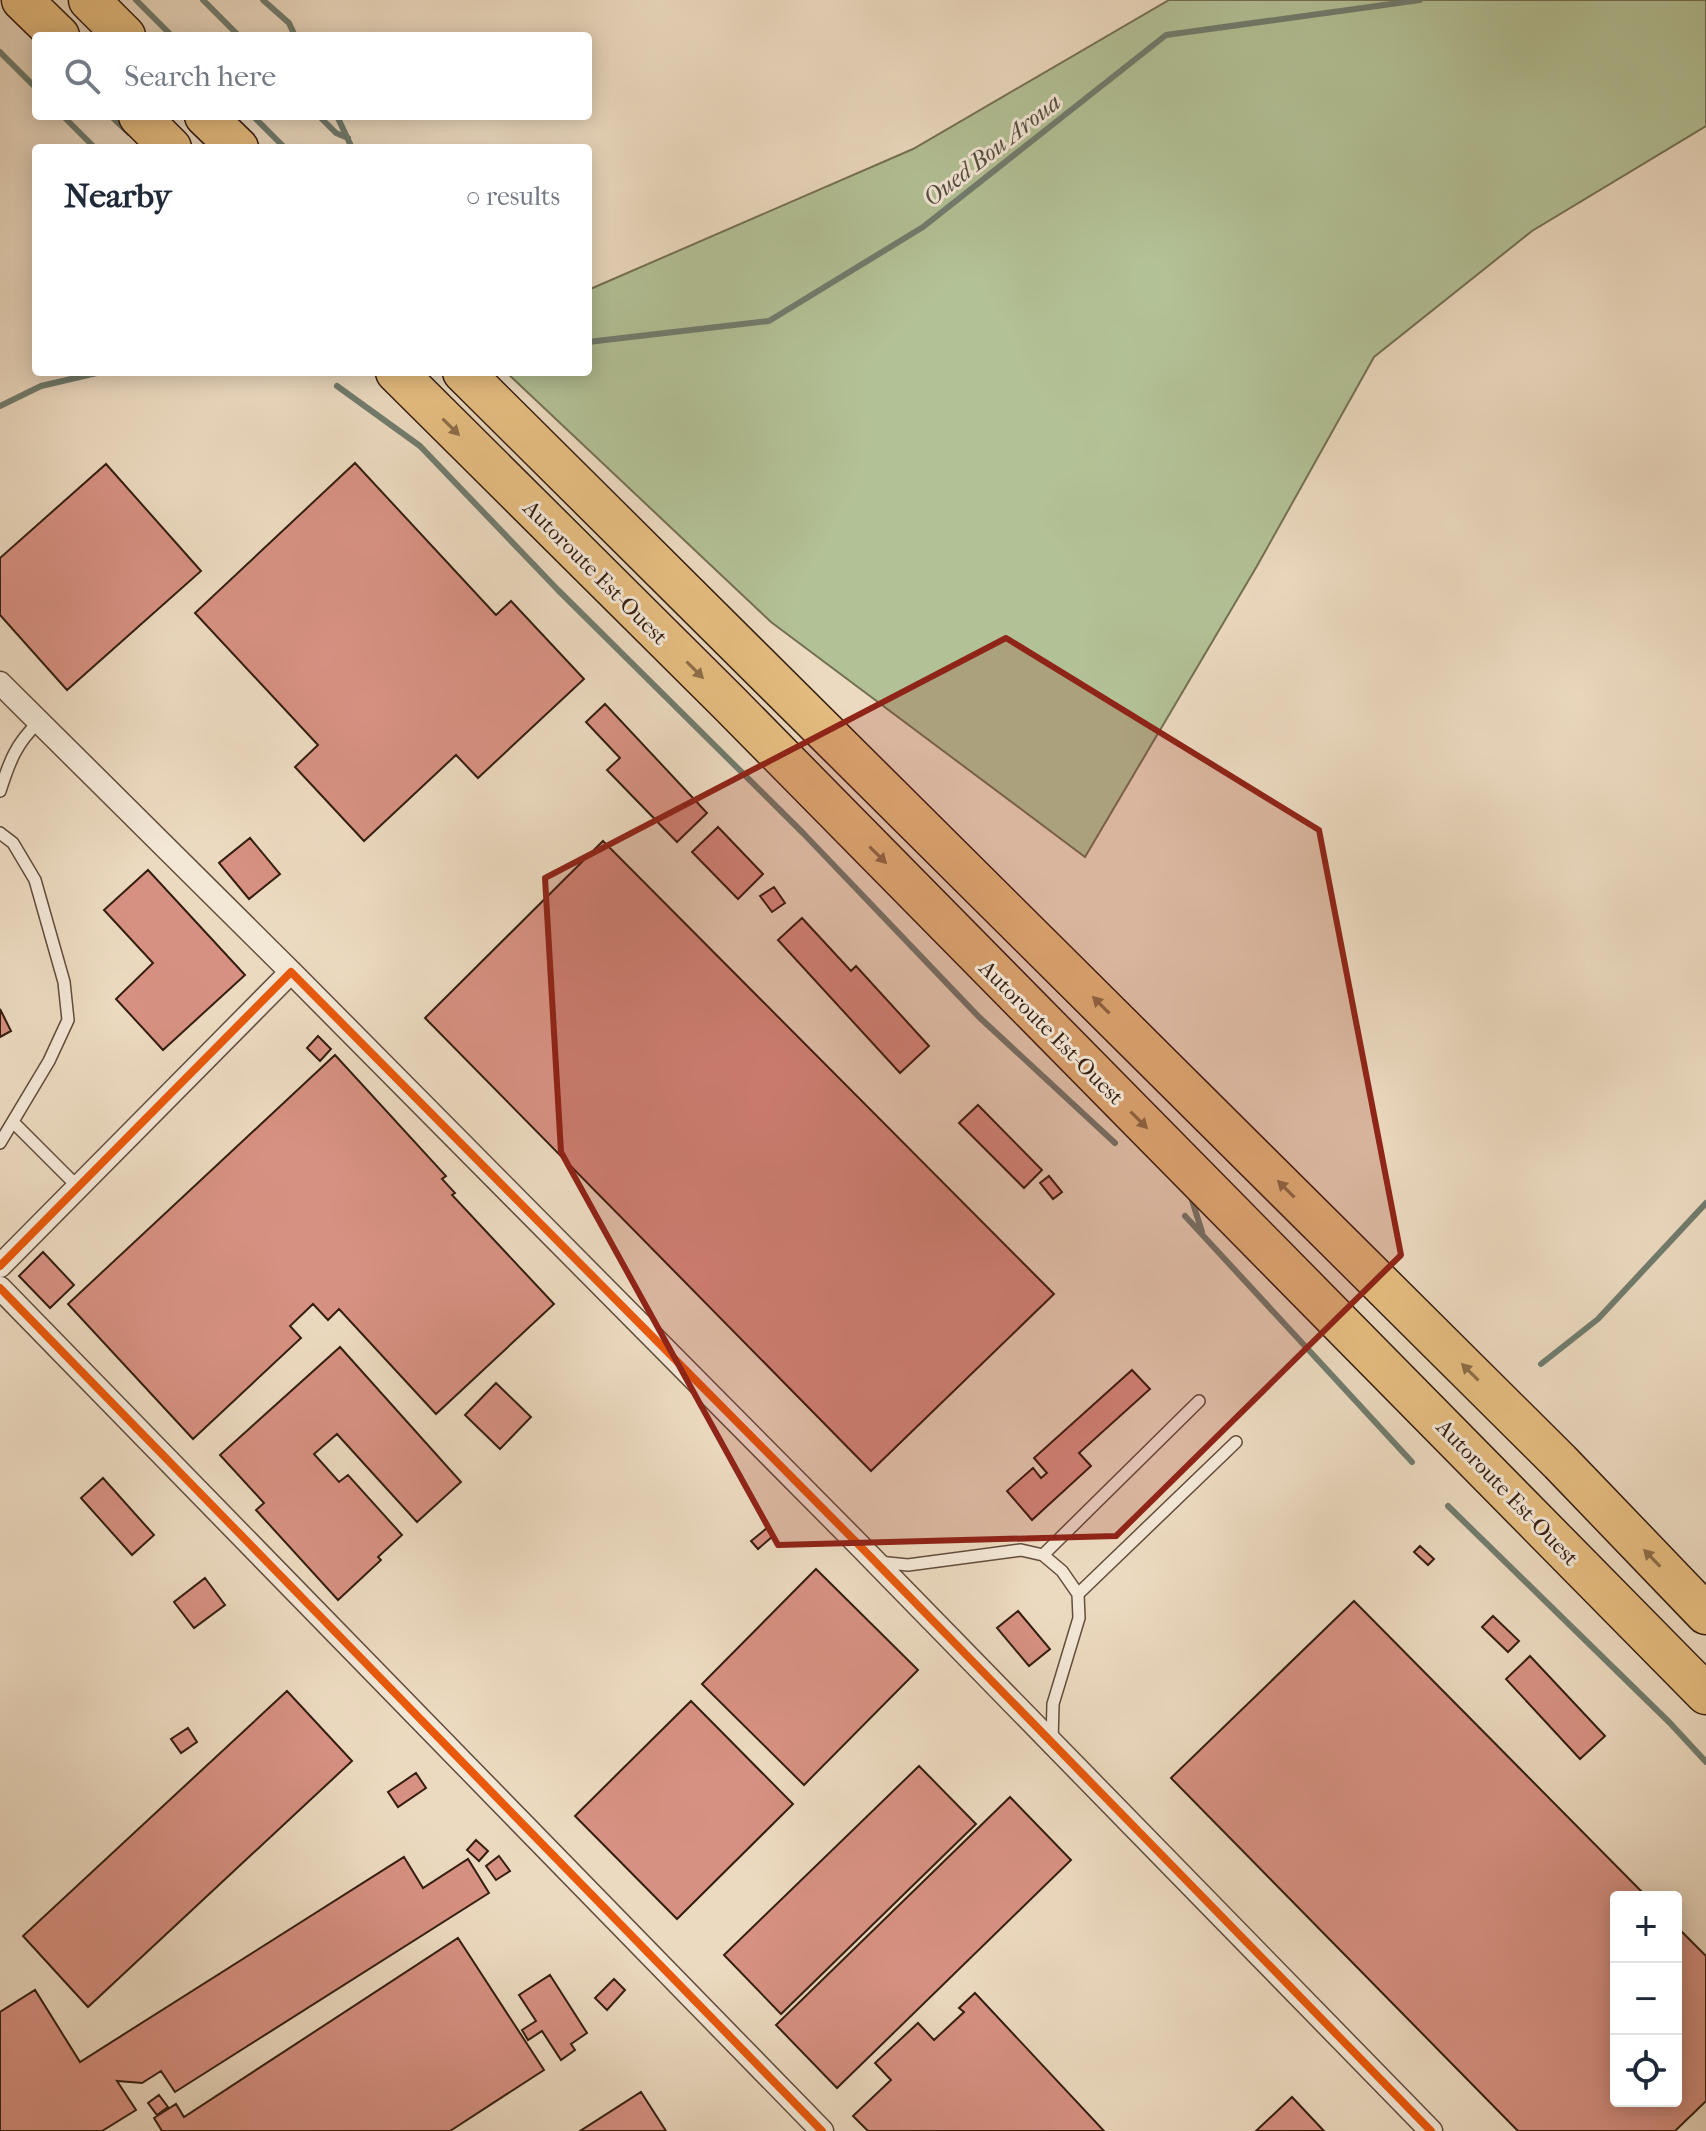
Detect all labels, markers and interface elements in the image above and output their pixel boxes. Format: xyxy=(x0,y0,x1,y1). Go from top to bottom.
search box xyxy=(32,32,592,120)
icon: search xyxy=(60,54,104,98)
text: Search here xyxy=(124,59,276,94)
water label: Oued Bou Aroua xyxy=(918,88,1066,212)
text: Nearby xyxy=(64,176,171,216)
text: 0 results xyxy=(466,181,560,212)
one-way arrow xyxy=(441,417,460,436)
street label: Autoroute Est-Ouest xyxy=(517,495,673,650)
one-way arrow xyxy=(685,660,704,679)
one-way arrow xyxy=(868,845,886,864)
street label: Autoroute Est-Ouest xyxy=(973,955,1129,1110)
one-way arrow xyxy=(1093,996,1111,1015)
one-way arrow xyxy=(1129,1110,1147,1129)
one-way arrow xyxy=(1277,1180,1296,1198)
one-way arrow xyxy=(1461,1363,1480,1382)
street label: Autoroute Est-Ouest xyxy=(1430,1414,1584,1571)
one-way arrow xyxy=(1643,1548,1661,1567)
map controls xyxy=(1610,1891,1682,2107)
button: + xyxy=(1610,1891,1682,1963)
button: − xyxy=(1610,1963,1682,2035)
button: locate xyxy=(1610,2035,1682,2107)

